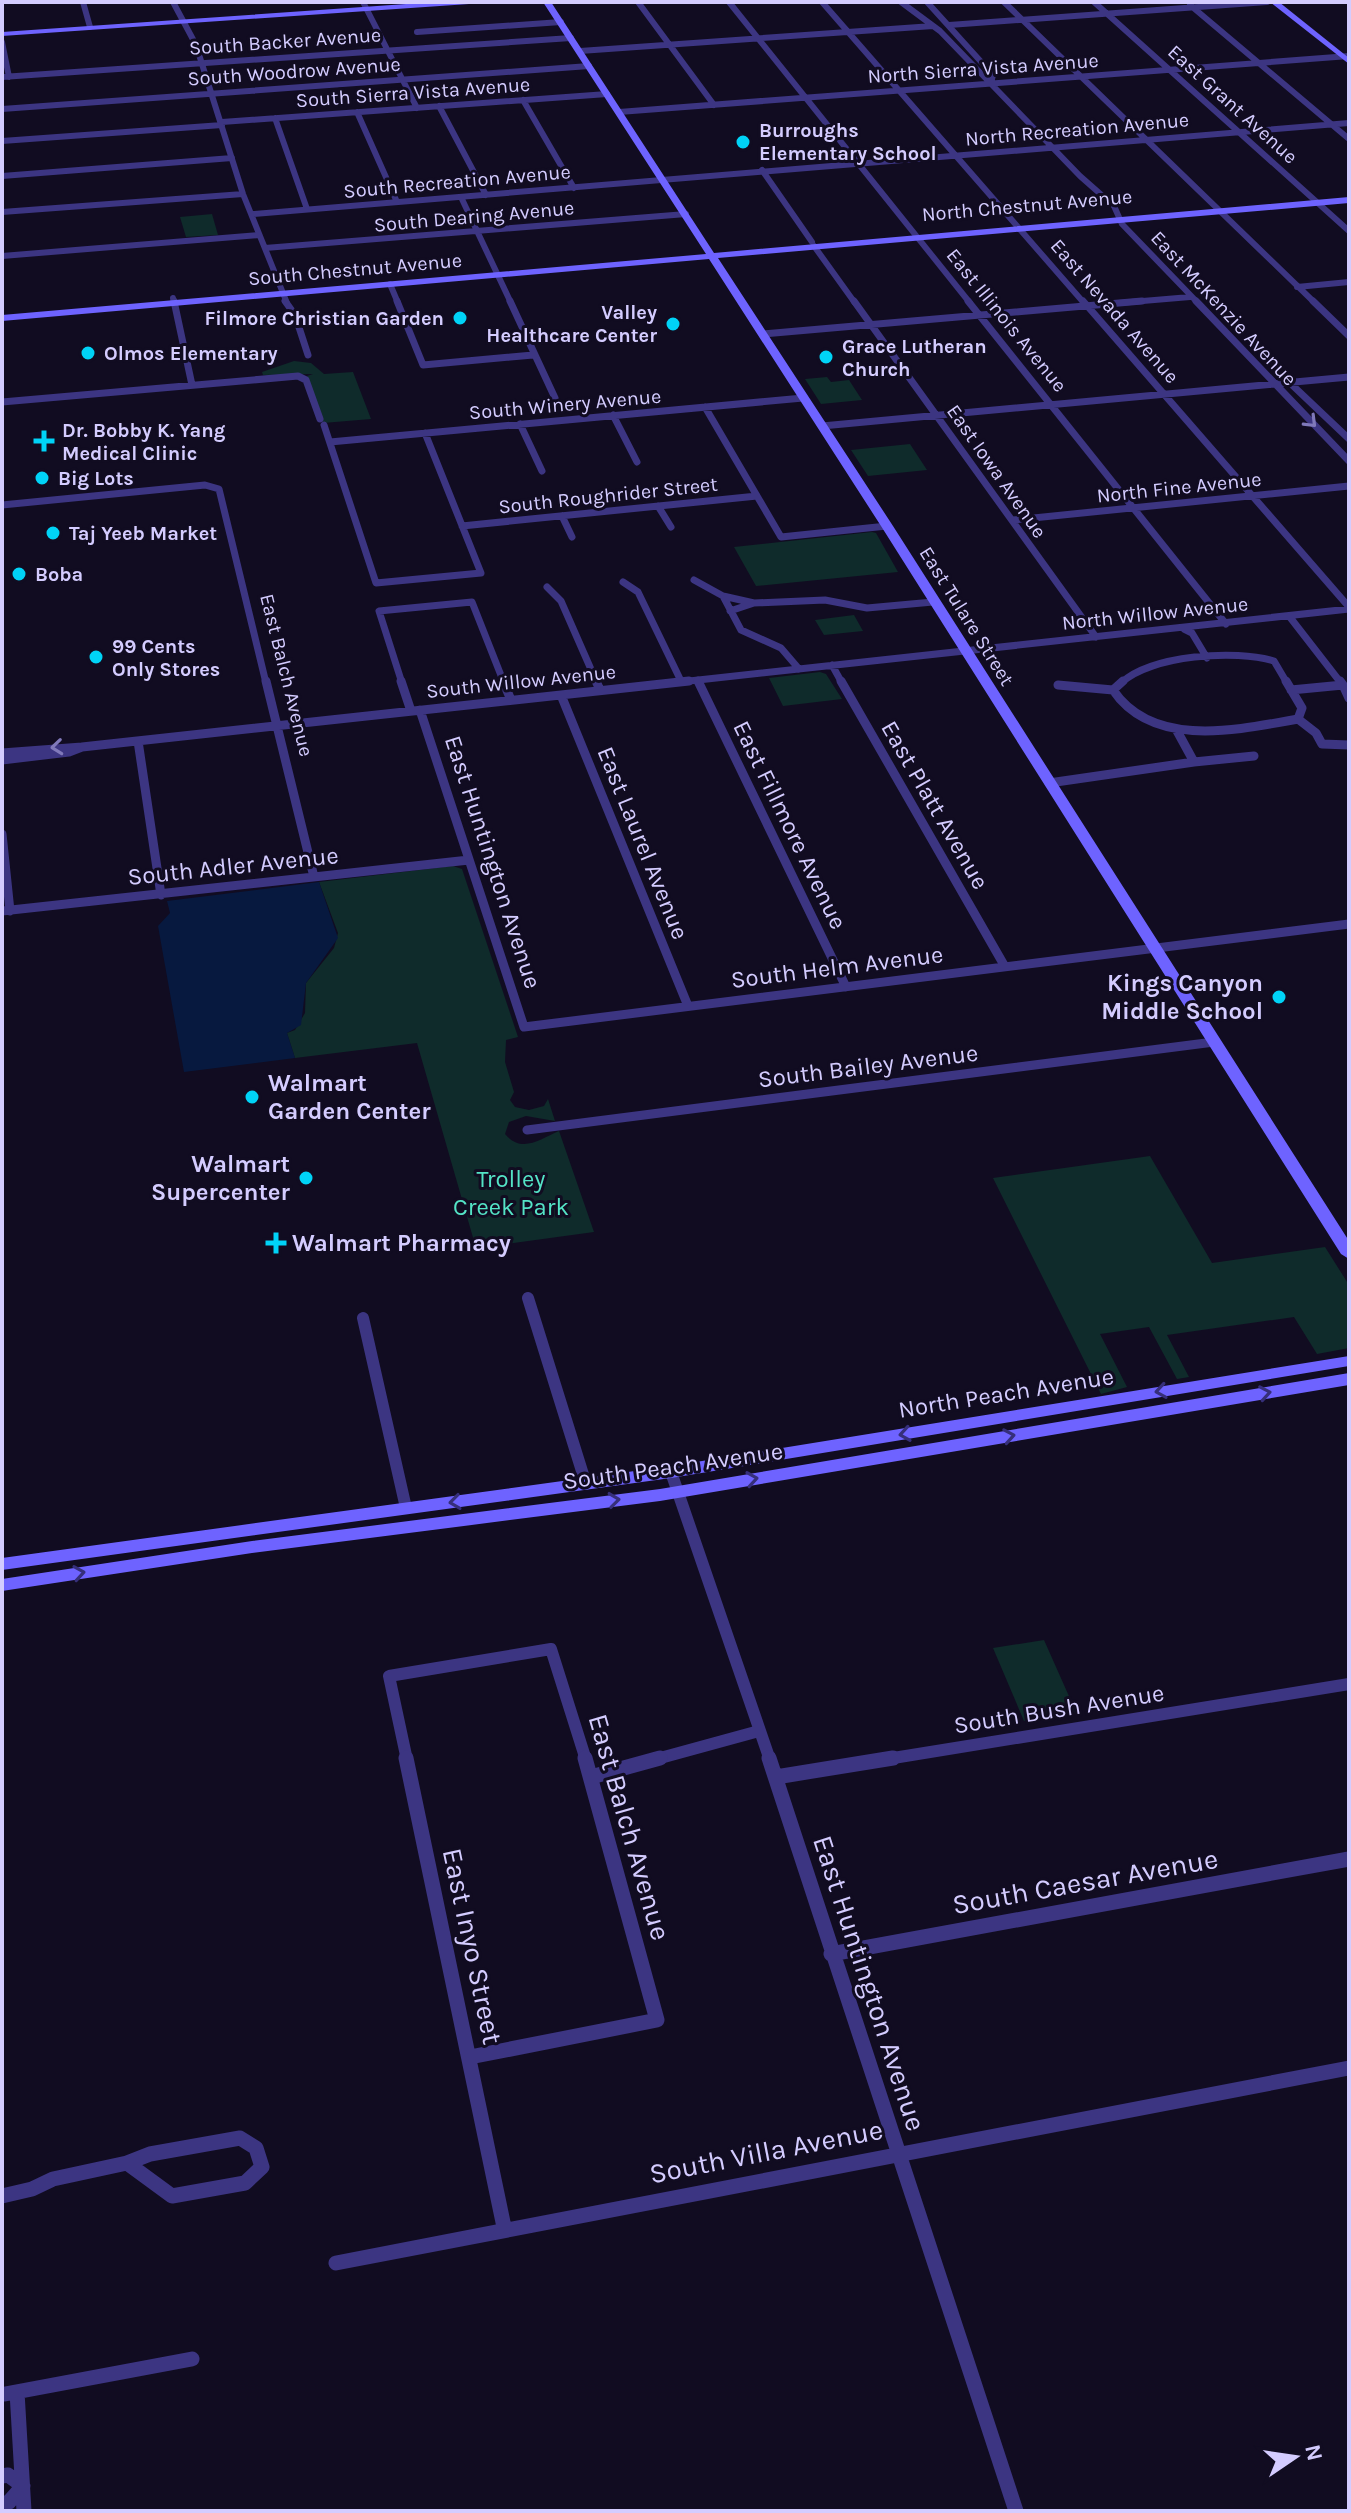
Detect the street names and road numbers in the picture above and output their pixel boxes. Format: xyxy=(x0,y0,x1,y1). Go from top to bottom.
street label: South Backer Avenue xyxy=(188,23,382,60)
street label: East Grant Avenue xyxy=(1163,40,1302,169)
street label: North Sierra Vista Avenue xyxy=(867,49,1099,88)
street label: South Woodrow Avenue xyxy=(187,53,401,90)
street label: South Sierra Vista Avenue xyxy=(295,73,531,112)
street label: North Recreation Avenue xyxy=(964,108,1190,151)
street label: South Recreation Avenue xyxy=(343,160,572,203)
street label: North Chestnut Avenue xyxy=(921,185,1133,226)
street label: South Dearing Avenue xyxy=(373,196,575,237)
street label: East McKenzie Avenue xyxy=(1146,226,1301,390)
street label: East Nevada Avenue xyxy=(1046,235,1183,388)
street label: East Illinois Avenue xyxy=(942,244,1072,397)
street label: South Chestnut Avenue xyxy=(247,249,463,290)
street label: South Winery Avenue xyxy=(468,385,662,424)
street label: East Iowa Avenue xyxy=(942,400,1051,542)
street label: North Fine Avenue xyxy=(1096,467,1263,508)
street label: South Roughrider Street xyxy=(497,472,719,518)
street label: East Tulare Street xyxy=(915,543,1019,690)
street label: East Balch Avenue xyxy=(255,591,318,759)
street label: North Willow Avenue xyxy=(1061,592,1249,635)
street label: South Willow Avenue xyxy=(425,660,617,703)
street label: East Fillmore Avenue xyxy=(727,716,853,934)
street label: East Platt Avenue xyxy=(875,716,995,894)
street label: East Huntington Avenue xyxy=(439,732,547,992)
street label: East Laurel Avenue xyxy=(592,743,694,943)
street label: South Adler Avenue xyxy=(126,841,340,891)
street label: South Helm Avenue xyxy=(729,940,945,994)
street label: South Bailey Avenue xyxy=(756,1039,980,1093)
street label: North Peach Avenue xyxy=(896,1362,1116,1424)
street label: South Peach Avenue xyxy=(561,1437,785,1495)
street label: South Bush Avenue xyxy=(952,1679,1166,1739)
street label: East Balch Avenue xyxy=(581,1710,678,1944)
street label: East Huntington Avenue xyxy=(806,1831,933,2135)
street label: South Caesar Avenue xyxy=(950,1842,1221,1921)
street label: East Inyo Street xyxy=(436,1845,509,2047)
street label: South Villa Avenue xyxy=(647,2113,886,2190)

